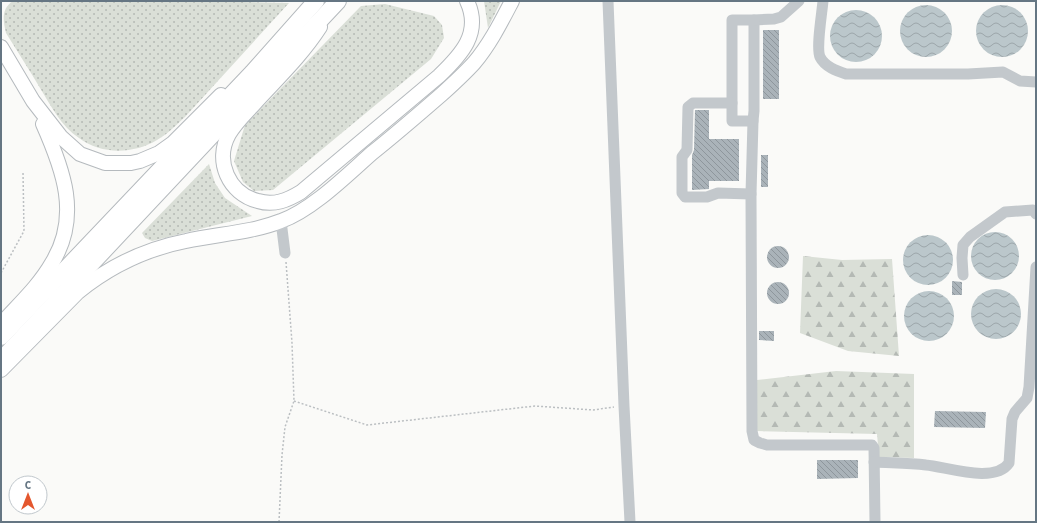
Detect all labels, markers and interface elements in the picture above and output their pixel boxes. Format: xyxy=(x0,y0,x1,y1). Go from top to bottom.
north arrow xyxy=(8,475,48,515)
text: С xyxy=(25,478,32,493)

